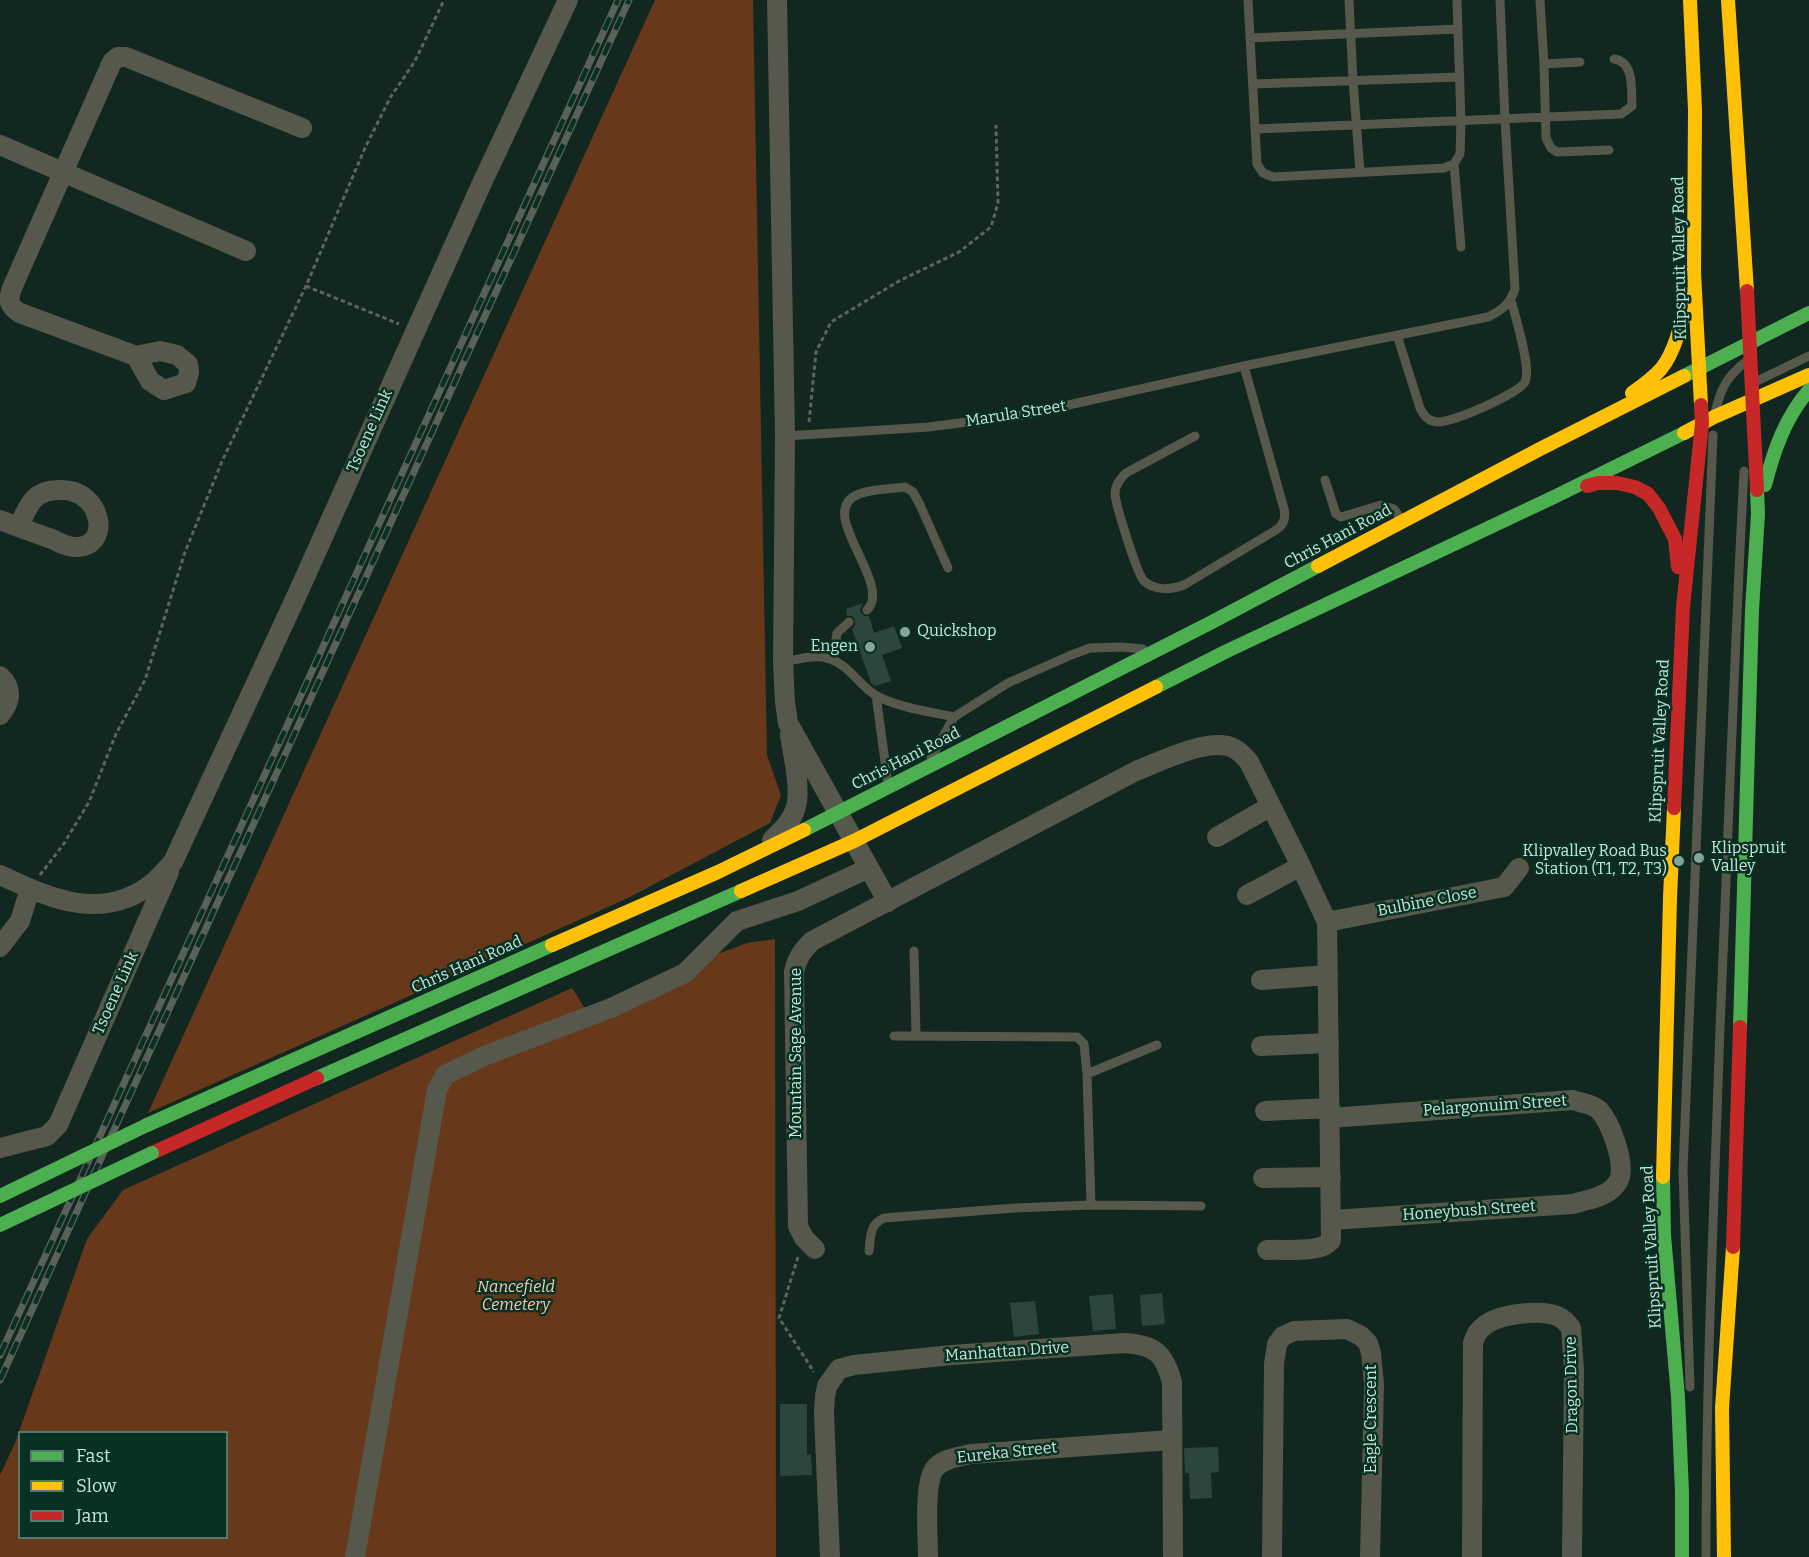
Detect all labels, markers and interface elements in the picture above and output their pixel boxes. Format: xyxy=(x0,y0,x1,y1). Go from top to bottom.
street label: Klipspruit Valley Road xyxy=(1669,176,1691,340)
street label: Tsoene Link xyxy=(343,386,397,476)
street label: Marula Street xyxy=(965,397,1067,431)
street label: Chris Hani Road xyxy=(1281,501,1395,573)
place label: Quickshop xyxy=(917,622,996,642)
marker: Quickshop xyxy=(898,625,912,639)
place label: Engen xyxy=(810,637,858,657)
marker: Engen xyxy=(863,640,877,654)
street label: Klipspruit Valley Road xyxy=(1646,659,1674,823)
street label: Chris Hani Road xyxy=(849,723,963,795)
place label: Klipspruit Valley xyxy=(1711,839,1786,877)
place label: Klipvalley Road Bus Station (T1, T2, T3) xyxy=(1522,842,1667,880)
marker: Klipspruit Valley xyxy=(1692,851,1706,865)
marker: Klipvalley Road Bus Station (T1, T2, T3) xyxy=(1672,854,1686,868)
street label: Bulbine Close xyxy=(1376,883,1478,921)
street label: Chris Hani Road xyxy=(409,932,525,998)
street label: Tsoene Link xyxy=(89,948,143,1038)
street label: Mountain Sage Avenue xyxy=(787,968,807,1138)
street label: Pelargonuim Street xyxy=(1422,1091,1568,1121)
street label: Klipspruit Valley Road xyxy=(1638,1165,1666,1329)
street label: Honeybush Street xyxy=(1402,1197,1536,1225)
park label: Nancefield Cemetery xyxy=(477,1278,555,1316)
street label: Dragon Drive xyxy=(1562,1336,1582,1434)
street label: Manhattan Drive xyxy=(944,1338,1070,1366)
street label: Eagle Crescent xyxy=(1362,1364,1382,1474)
legend xyxy=(18,1431,228,1539)
street label: Eureka Street xyxy=(956,1438,1058,1468)
text: Fast xyxy=(76,1445,111,1467)
text: Slow xyxy=(76,1475,116,1497)
text: Jam xyxy=(76,1505,109,1527)

